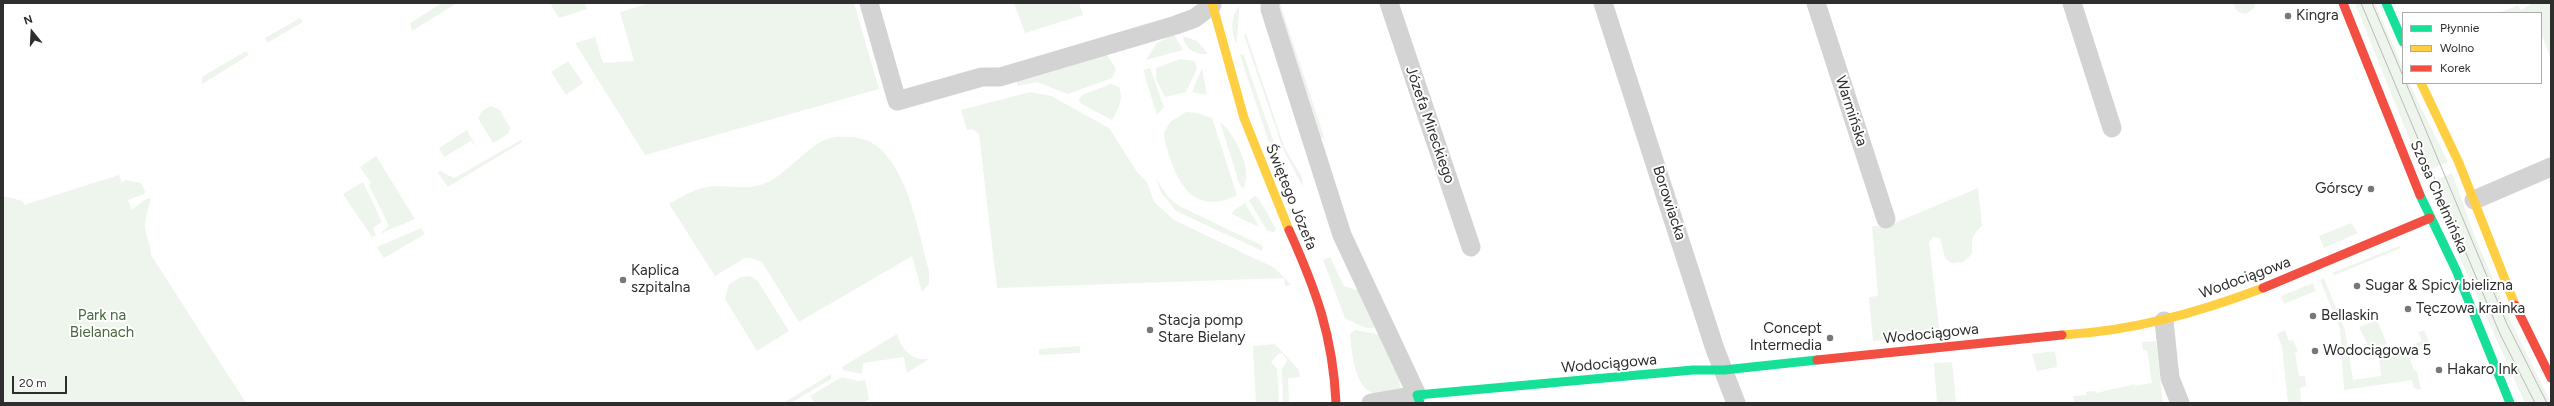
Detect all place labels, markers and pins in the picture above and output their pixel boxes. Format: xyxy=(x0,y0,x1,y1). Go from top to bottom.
place label: Kingra xyxy=(2296,7,2339,25)
marker: Kingra xyxy=(2283,11,2293,21)
place label: Górscy xyxy=(2315,180,2363,198)
marker: Górscy xyxy=(2366,184,2376,194)
place label: Kaplica szpitalna xyxy=(631,262,690,297)
marker: Kaplica szpitalna xyxy=(618,275,628,285)
place label: Sugar & Spicy bielizna xyxy=(2365,277,2513,295)
marker: Sugar & Spicy bielizna xyxy=(2352,281,2362,291)
place label: Tęczowa krainka xyxy=(2416,300,2525,318)
marker: Tęczowa krainka xyxy=(2403,304,2413,314)
place label: Bellaskin xyxy=(2321,307,2379,325)
marker: Bellaskin xyxy=(2308,311,2318,321)
place label: Stacja pomp Stare Bielany xyxy=(1158,312,1245,347)
place label: Concept Intermedia xyxy=(1750,320,1822,355)
marker: Stacja pomp Stare Bielany xyxy=(1145,325,1155,335)
marker: Concept Intermedia xyxy=(1825,333,1835,343)
place label: Wodociągowa 5 xyxy=(2323,342,2431,360)
marker: Wodociągowa 5 xyxy=(2310,346,2320,356)
place label: Hakaro Ink xyxy=(2447,361,2518,379)
marker: Hakaro Ink xyxy=(2434,365,2444,375)

